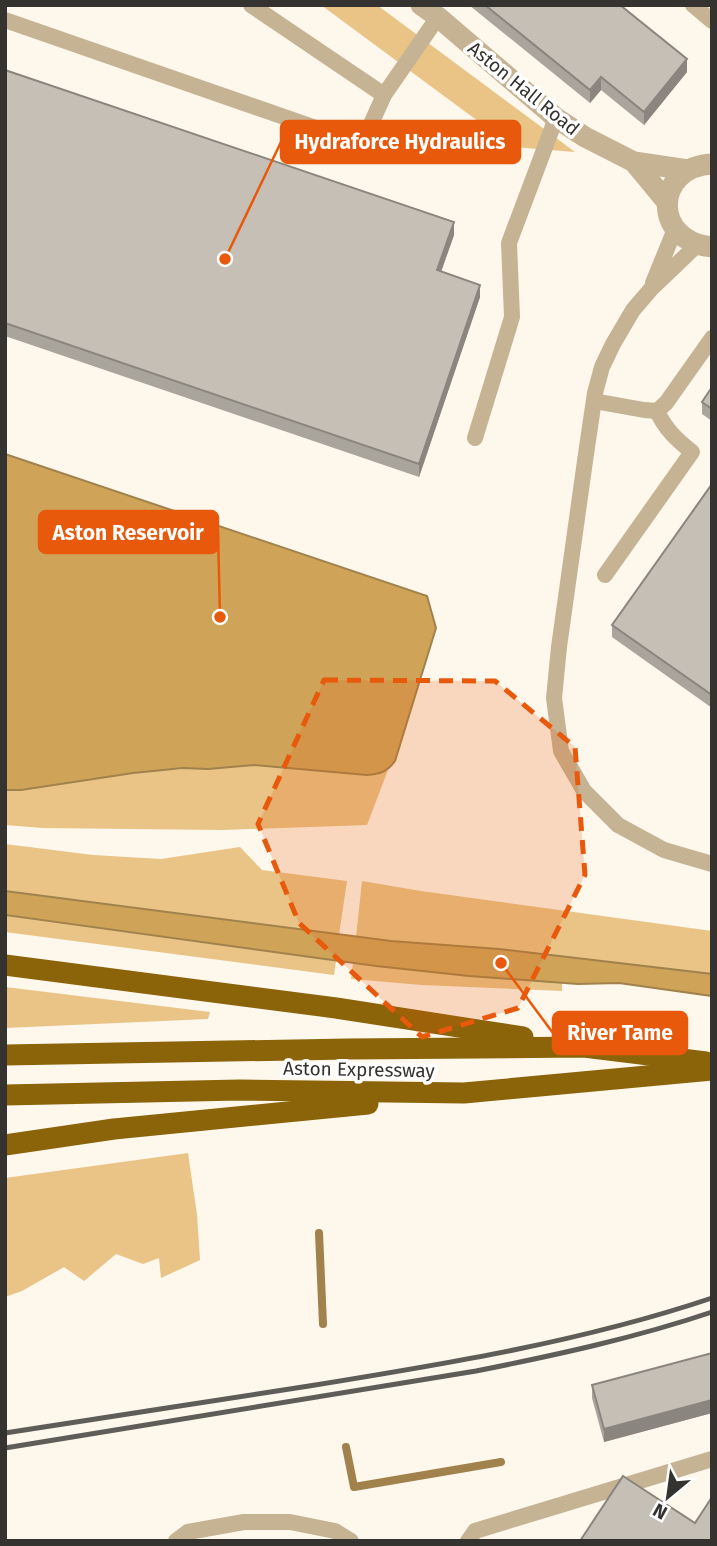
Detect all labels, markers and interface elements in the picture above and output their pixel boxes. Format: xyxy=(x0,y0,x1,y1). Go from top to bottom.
street label: Aston Hall Road xyxy=(463,36,584,140)
callout: Hydraforce Hydraulics xyxy=(281,121,520,163)
text: Hydraforce Hydraulics xyxy=(295,129,505,155)
callout: Aston Reservoir xyxy=(39,511,218,553)
text: Aston Reservoir xyxy=(51,520,204,546)
callout: River Tame xyxy=(553,1012,687,1054)
text: River Tame xyxy=(567,1020,673,1046)
street label: Aston Expressway xyxy=(283,1057,436,1082)
north arrow xyxy=(633,1462,703,1532)
text: N xyxy=(649,1498,671,1525)

